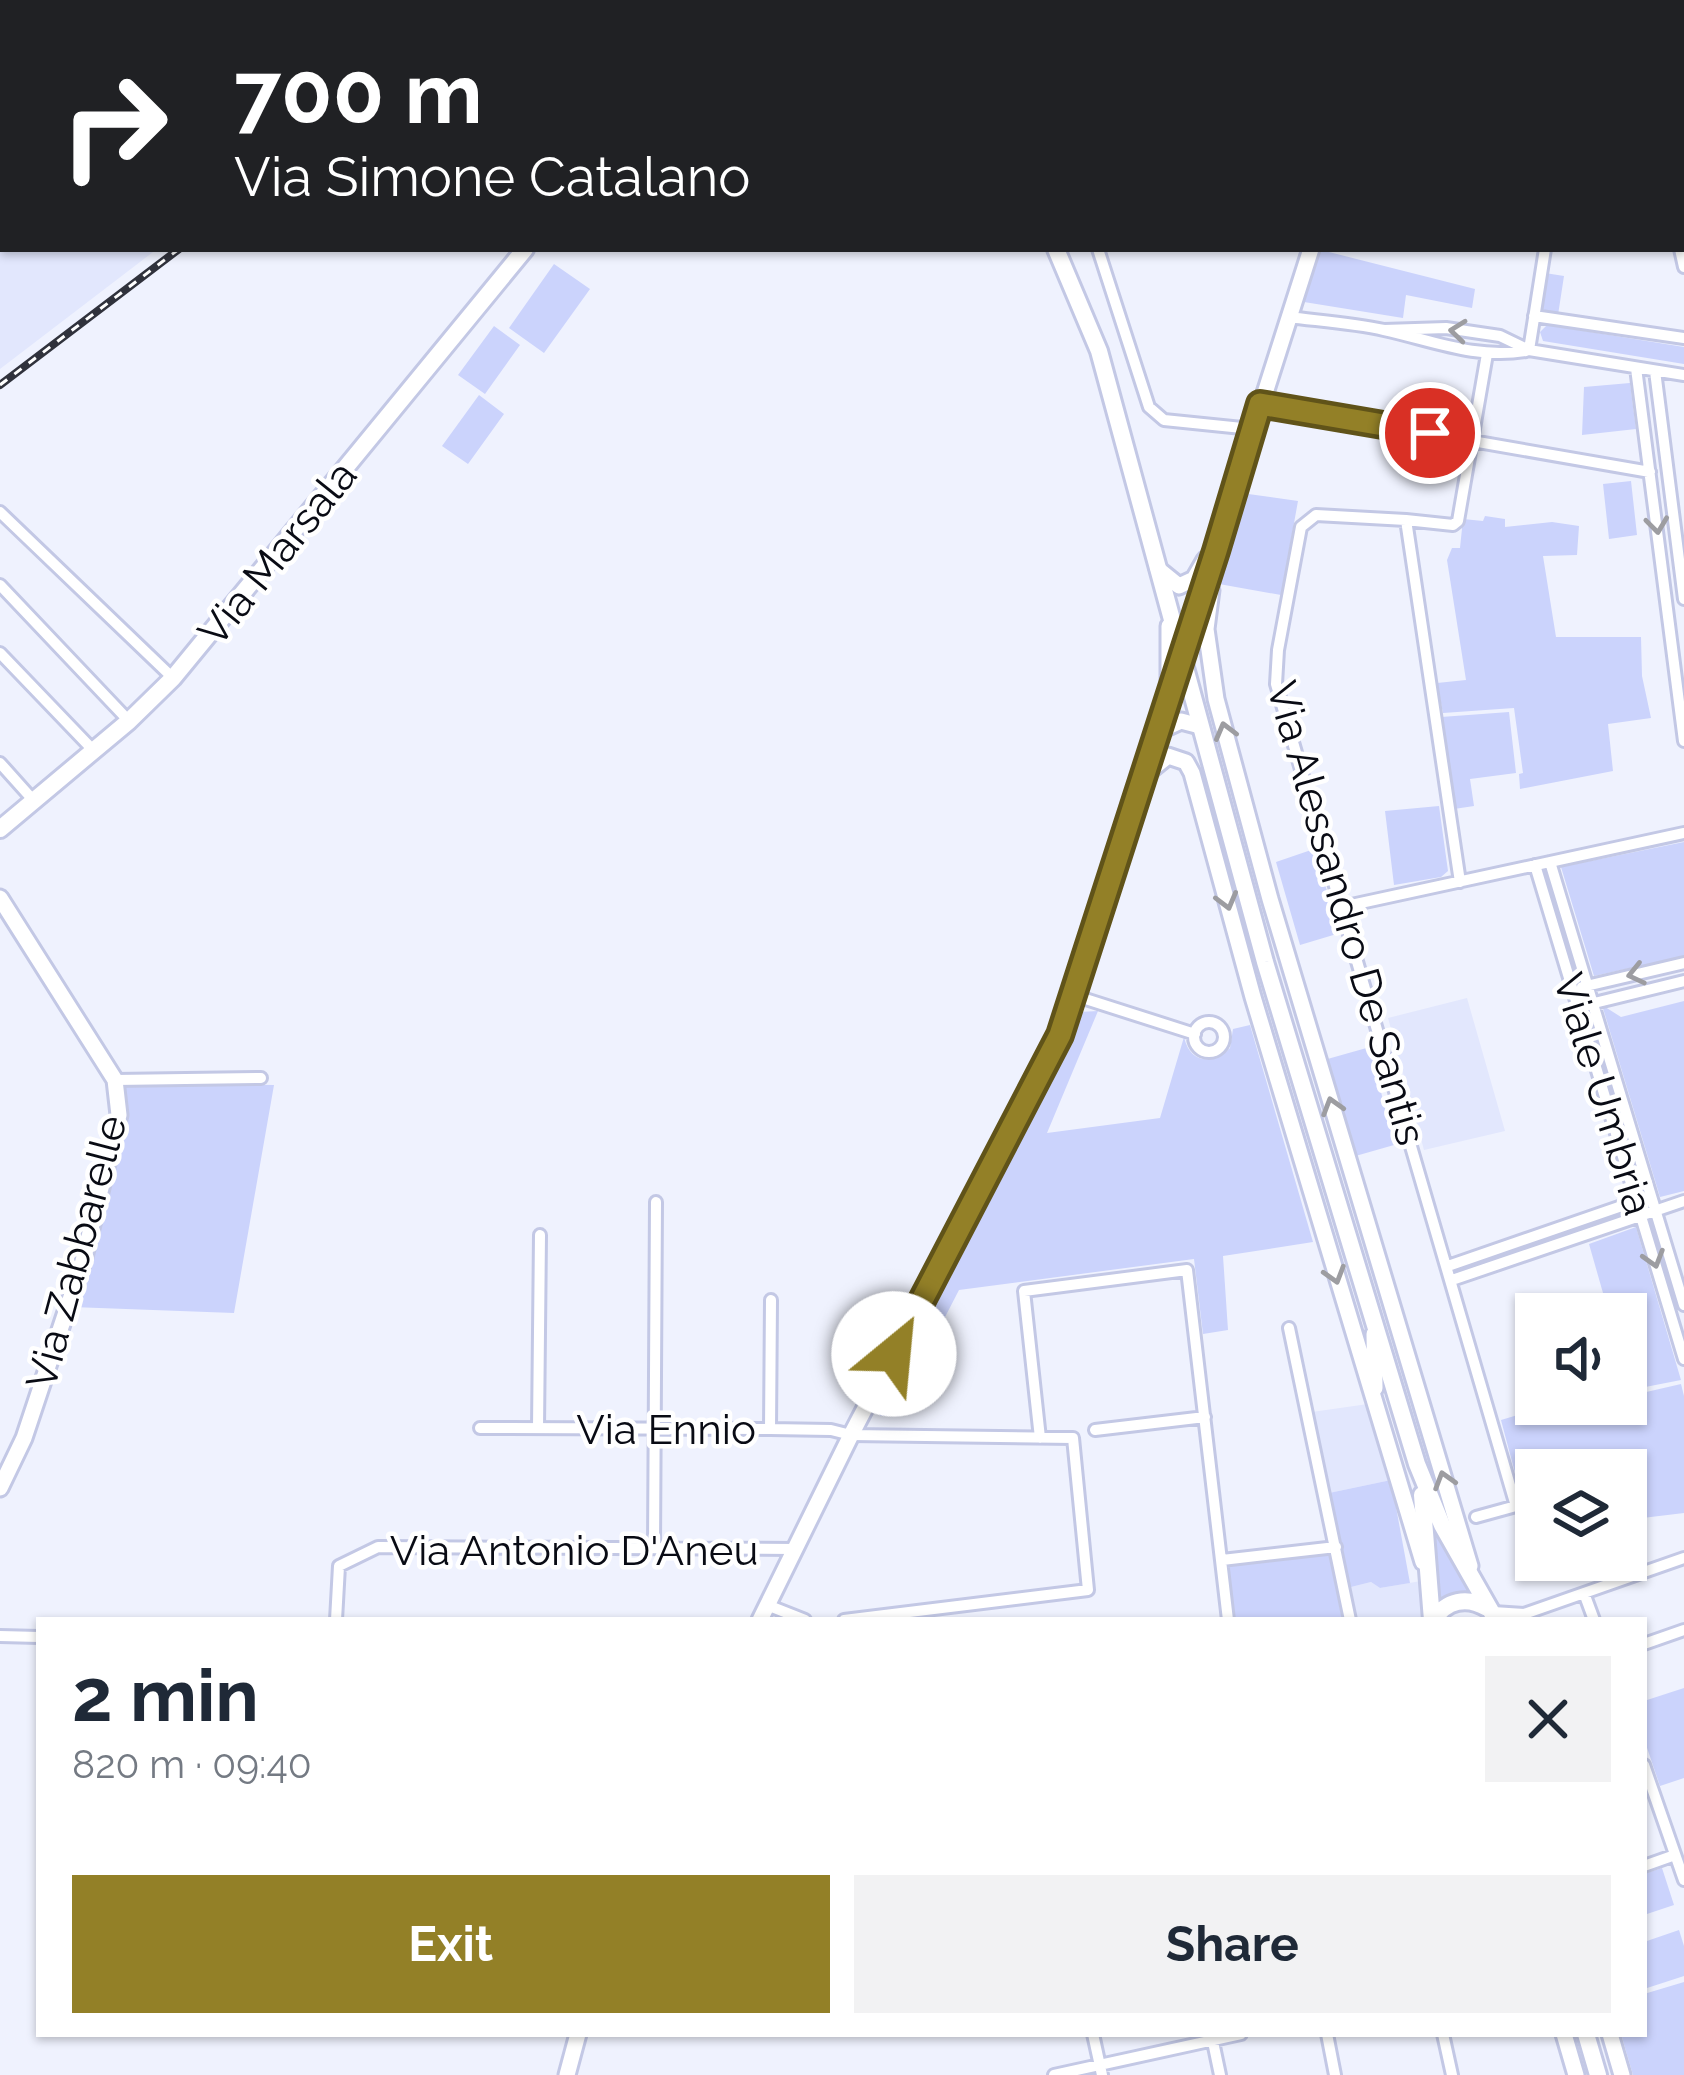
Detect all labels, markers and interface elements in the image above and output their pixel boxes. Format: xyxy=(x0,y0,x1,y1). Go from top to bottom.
text: 700 m xyxy=(234,44,483,143)
icon: right xyxy=(36,48,192,204)
text: Via Simone Catalano xyxy=(234,145,750,209)
one-way arrow xyxy=(1448,318,1468,344)
pin xyxy=(1379,382,1481,484)
icon: arrive xyxy=(1397,400,1463,466)
street label: Via Marsala xyxy=(188,451,367,655)
one-way arrow xyxy=(1643,515,1669,535)
street label: Via Alessandro De Santis xyxy=(1257,676,1436,1151)
one-way arrow xyxy=(1214,721,1239,742)
one-way arrow xyxy=(1212,890,1237,910)
one-way arrow xyxy=(1626,960,1646,985)
street label: Viale Umbria xyxy=(1544,967,1664,1221)
one-way arrow xyxy=(1321,1096,1346,1117)
street label: Via Zabbarelle xyxy=(16,1110,137,1394)
one-way arrow xyxy=(1640,1248,1665,1269)
one-way arrow xyxy=(1321,1264,1346,1285)
position arrow xyxy=(831,1291,957,1417)
map controls xyxy=(1515,1293,1647,1581)
button: sound xyxy=(1515,1293,1647,1425)
street label: Via Ennio xyxy=(576,1405,756,1454)
button: layers xyxy=(1515,1449,1647,1581)
one-way arrow xyxy=(1433,1470,1458,1491)
street label: Via Antonio D'Aneu xyxy=(390,1526,758,1575)
text: 2 min xyxy=(72,1653,259,1738)
button: close xyxy=(1485,1656,1611,1782)
text: 820 m · 09:40 xyxy=(72,1741,312,1787)
button: Exit xyxy=(72,1875,830,2013)
button: Share xyxy=(854,1875,1611,2013)

